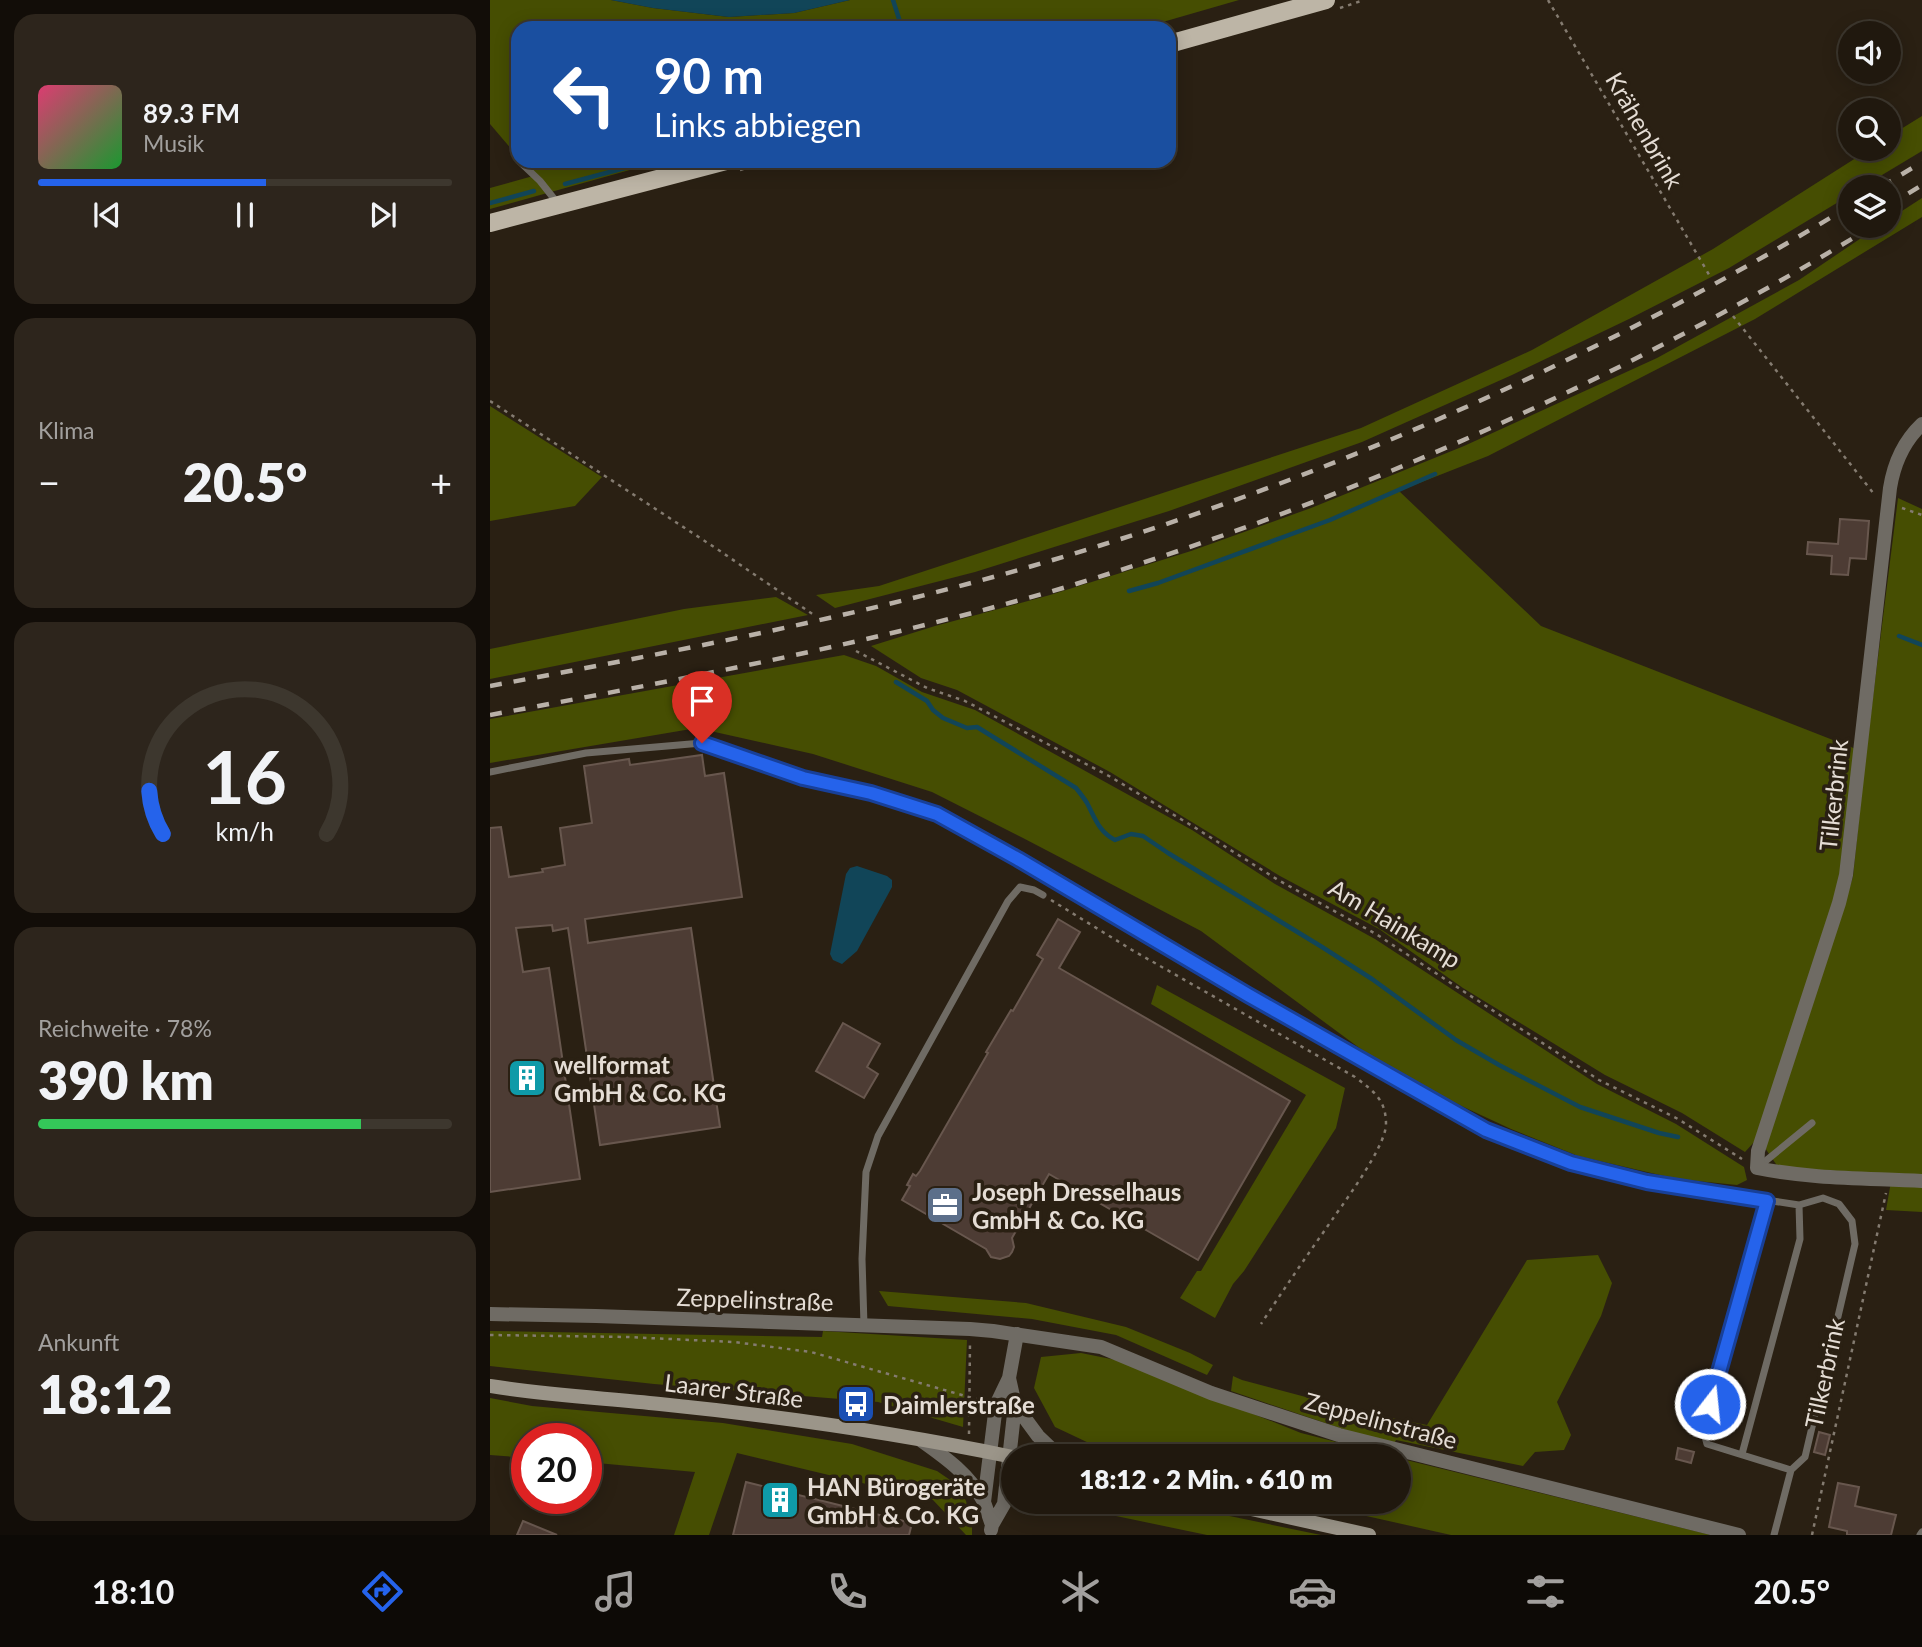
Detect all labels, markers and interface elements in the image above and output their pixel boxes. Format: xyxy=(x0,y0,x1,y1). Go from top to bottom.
map controls xyxy=(1838,21,1901,238)
button: sound xyxy=(1838,21,1901,84)
text: 90 m xyxy=(654,46,764,104)
icon: left xyxy=(539,49,630,140)
street label: Krähenbrink xyxy=(1600,67,1690,194)
text: 89.3 FM xyxy=(143,97,240,129)
button: search xyxy=(1838,98,1901,161)
text: Links abbiegen xyxy=(654,105,862,144)
text: Musik xyxy=(143,129,204,157)
button: layers xyxy=(1838,175,1901,238)
icon: previous xyxy=(88,196,126,234)
icon: pause xyxy=(226,196,264,234)
icon: next xyxy=(364,196,402,234)
text: Klima xyxy=(38,416,95,444)
text: 20.5° xyxy=(183,451,307,513)
text: − xyxy=(38,459,60,505)
text: + xyxy=(430,459,452,505)
pin xyxy=(672,671,732,743)
icon: arrive xyxy=(683,682,721,720)
text: 16 xyxy=(203,732,287,820)
street label: Tilkerbrink xyxy=(1813,737,1853,852)
text: km/h xyxy=(216,815,274,845)
street label: Am Hainkamp xyxy=(1324,872,1466,974)
text: Reichweite · 78% xyxy=(38,1014,212,1042)
text: 390 km xyxy=(38,1049,214,1111)
place label: wellformat GmbH & Co. KG xyxy=(554,1050,726,1107)
building icon: wellformat GmbH & Co. KG xyxy=(506,1057,548,1099)
place label: Joseph Dresselhaus GmbH & Co. KG xyxy=(972,1177,1181,1234)
office icon: Joseph Dresselhaus GmbH & Co. KG xyxy=(924,1184,966,1226)
street label: Zeppelinstraße xyxy=(676,1282,834,1316)
street label: Tilkerbrink xyxy=(1798,1314,1850,1431)
text: Ankunft xyxy=(38,1328,119,1356)
text: 18:12 xyxy=(38,1363,172,1425)
street label: Laarer Straße xyxy=(663,1367,805,1413)
position arrow xyxy=(1673,1367,1747,1441)
bus stop icon: Daimlerstraße xyxy=(835,1383,877,1425)
street label: Zeppelinstraße xyxy=(1301,1386,1461,1454)
place label: Daimlerstraße xyxy=(883,1390,1035,1419)
speed limit sign: 20 xyxy=(511,1423,602,1514)
text: 18:12 · 2 Min. · 610 m xyxy=(1079,1463,1333,1495)
place label: HAN Bürogeräte GmbH & Co. KG xyxy=(807,1472,986,1529)
building icon: HAN Bürogeräte GmbH & Co. KG xyxy=(759,1479,801,1521)
icon: directions xyxy=(358,1567,407,1616)
icon: music xyxy=(591,1567,640,1616)
icon: phone xyxy=(823,1567,872,1616)
icon: climate xyxy=(1056,1567,1105,1616)
icon: car xyxy=(1288,1567,1337,1616)
icon: filters xyxy=(1521,1567,1570,1616)
text: 18:10 xyxy=(92,1572,174,1611)
text: 20.5° xyxy=(1754,1572,1830,1611)

